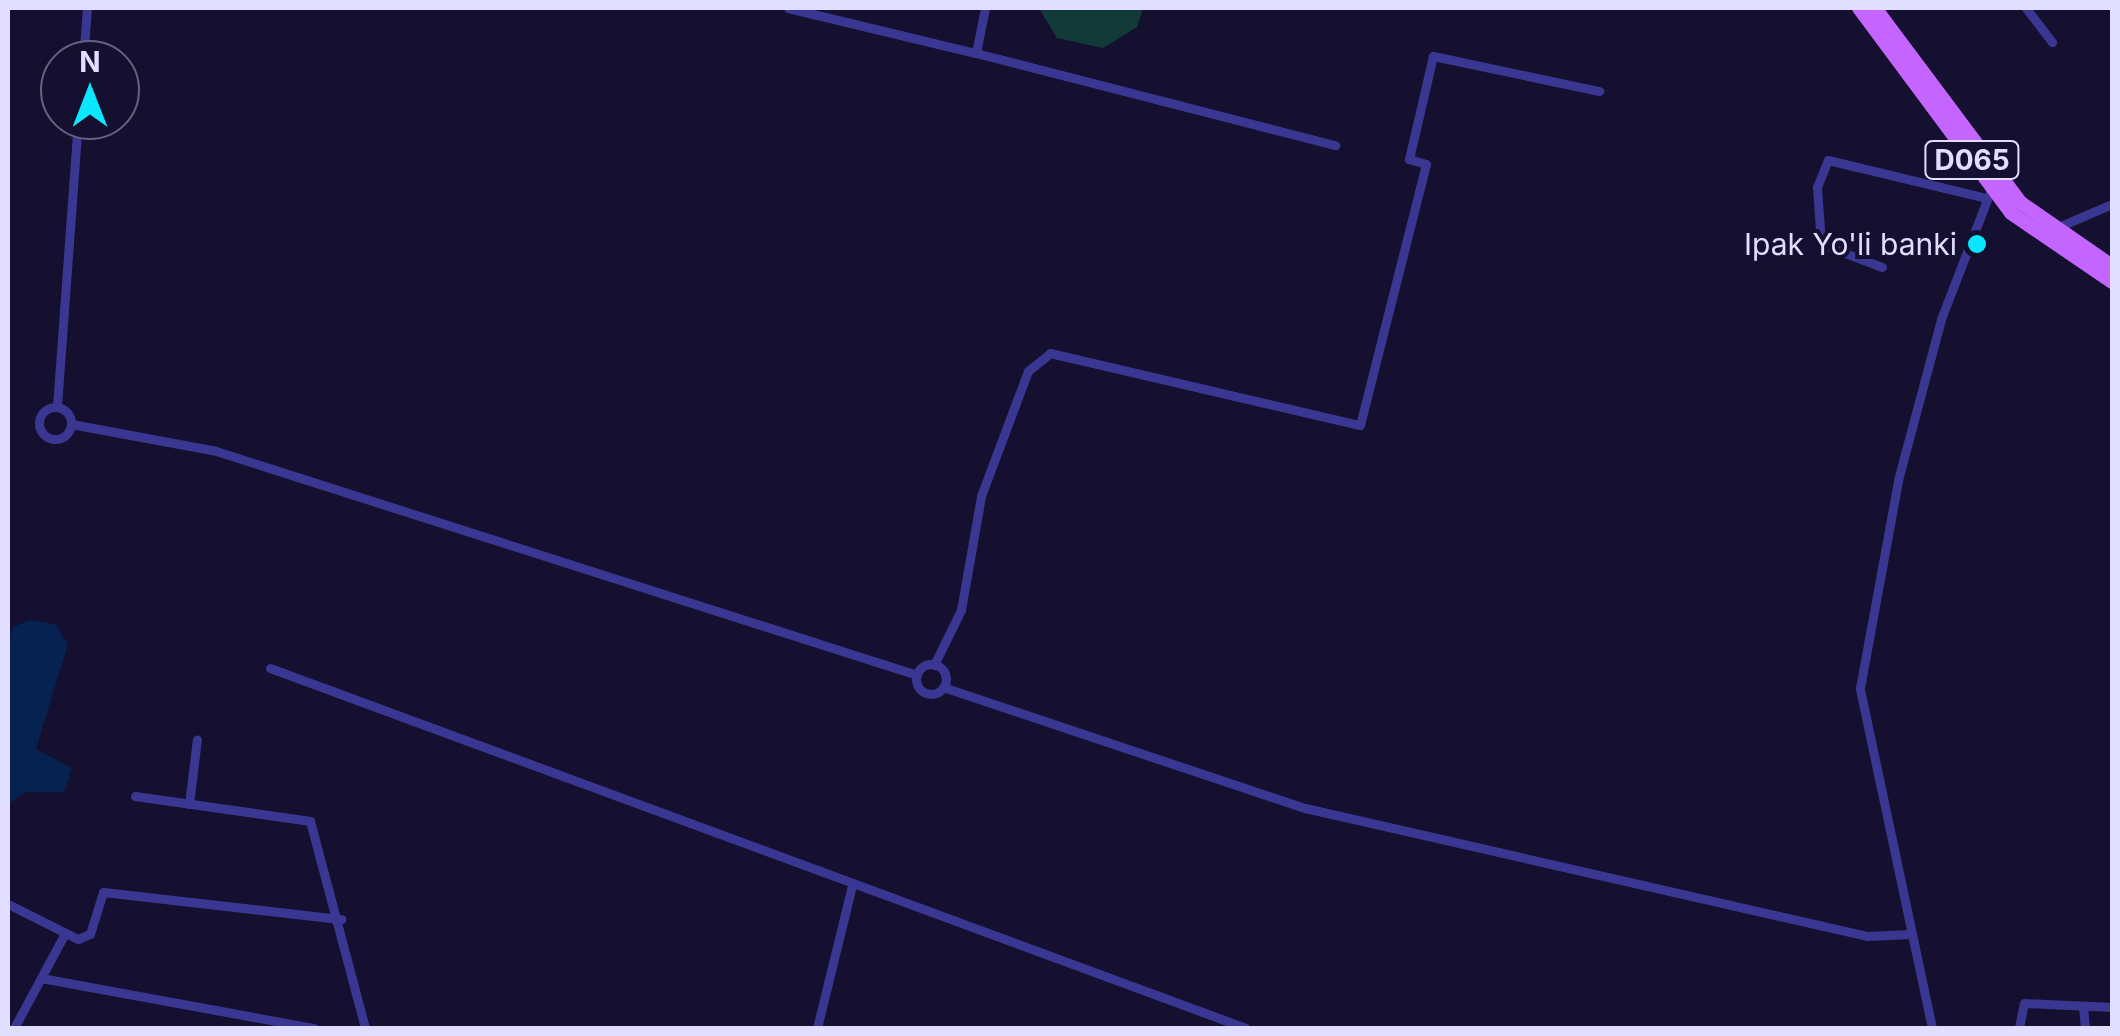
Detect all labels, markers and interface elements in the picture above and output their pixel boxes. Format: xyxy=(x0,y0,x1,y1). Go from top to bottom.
north arrow xyxy=(40,40,140,140)
text: N xyxy=(79,45,101,79)
road number: D065 xyxy=(1922,137,2022,183)
place label: Ipak Yo'li banki xyxy=(1744,226,1957,262)
marker: Ipak Yo'li banki xyxy=(1966,233,1988,255)

